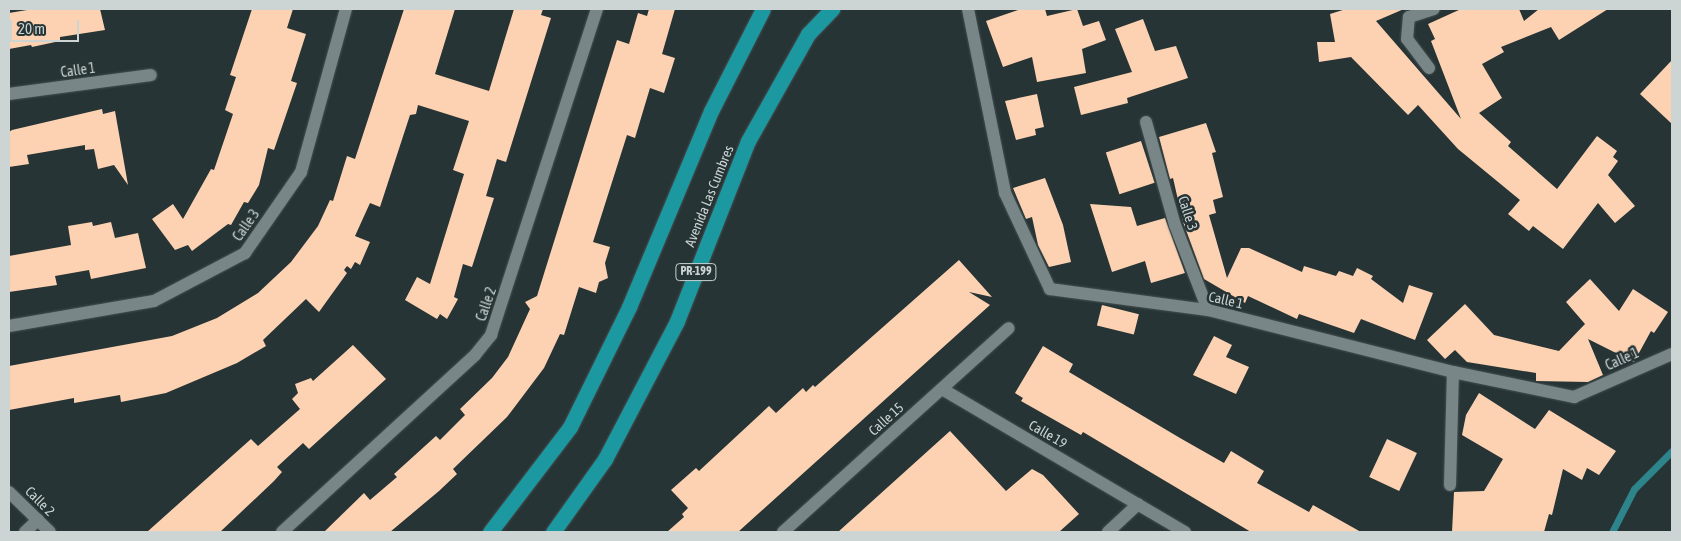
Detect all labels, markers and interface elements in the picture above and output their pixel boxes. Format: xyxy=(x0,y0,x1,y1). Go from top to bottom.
scale bar xyxy=(12,10,81,42)
text: 20 m xyxy=(18,20,45,37)
street label: Calle 1 xyxy=(60,59,96,81)
street label: Avenida Las Cumbres xyxy=(681,143,737,249)
street label: Calle 3 xyxy=(1175,194,1201,232)
street label: Calle 3 xyxy=(229,206,263,244)
road number: PR-199 xyxy=(675,262,717,282)
street label: Calle 2 xyxy=(472,285,500,323)
street label: Calle 1 xyxy=(1207,288,1245,312)
street label: Calle 1 xyxy=(1603,344,1641,374)
street label: Calle 15 xyxy=(865,399,907,439)
street label: Calle 19 xyxy=(1026,416,1070,452)
street label: Calle 2 xyxy=(22,483,58,519)

